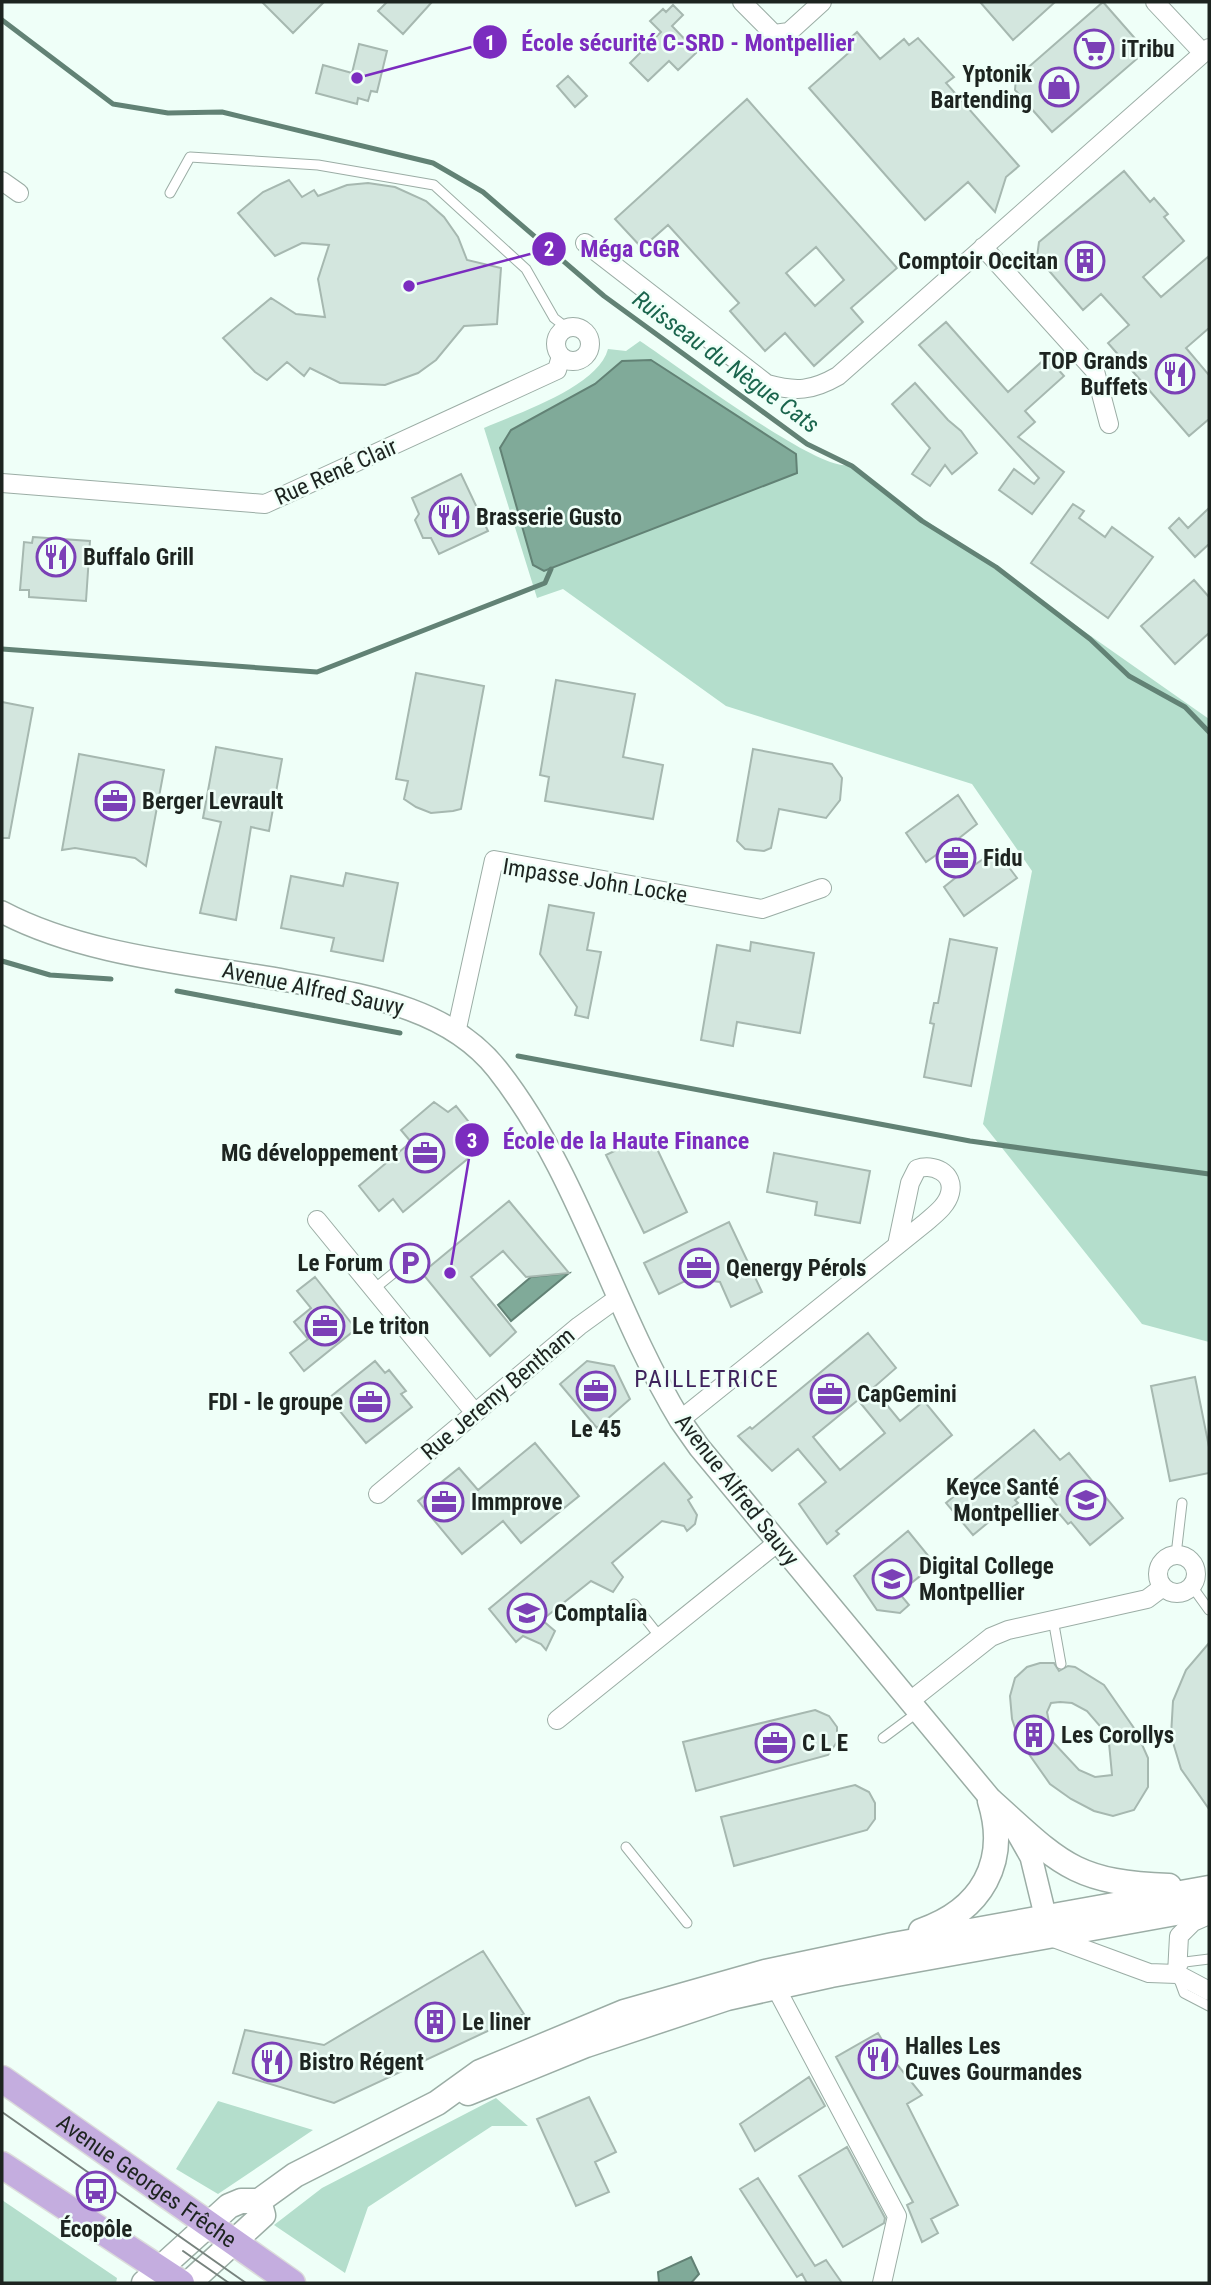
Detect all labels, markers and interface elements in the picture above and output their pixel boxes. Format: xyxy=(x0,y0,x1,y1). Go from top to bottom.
callout: École sécurité C-SRD - Montpellier xyxy=(472,20,869,65)
supermarket icon: iTribu xyxy=(1073,28,1115,70)
text: École sécurité C-SRD - Montpellier xyxy=(521,29,855,57)
text: 1 xyxy=(485,31,495,55)
place label: iTribu xyxy=(1121,36,1175,63)
place label: Yptonik Bartending xyxy=(931,61,1033,114)
shop icon: Yptonik Bartending xyxy=(1038,66,1080,108)
callout: Méga CGR xyxy=(532,226,694,271)
text: Méga CGR xyxy=(580,235,680,263)
text: 2 xyxy=(544,237,554,261)
building icon: Comptoir Occitan xyxy=(1064,240,1106,282)
place label: Comptoir Occitan xyxy=(898,248,1058,275)
water label: Ruisseau du Nègue Cats xyxy=(627,285,825,439)
place label: TOP Grands Buffets xyxy=(1039,348,1148,401)
restaurant icon: TOP Grands Buffets xyxy=(1154,353,1196,395)
street label: Rue René Clair xyxy=(271,433,401,511)
restaurant icon: Brasserie Gusto xyxy=(428,496,470,538)
place label: Brasserie Gusto xyxy=(476,504,622,531)
restaurant icon: Buffalo Grill xyxy=(35,536,77,578)
place label: Buffalo Grill xyxy=(83,544,194,571)
office icon: Berger Levrault xyxy=(94,780,136,822)
place label: Berger Levrault xyxy=(142,788,283,815)
office icon: Fidu xyxy=(935,837,977,879)
place label: Fidu xyxy=(983,845,1022,872)
street label: Impasse John Locke xyxy=(501,853,689,909)
street label: Avenue Alfred Sauvy xyxy=(220,957,407,1022)
callout: École de la Haute Finance xyxy=(454,1118,764,1163)
text: École de la Haute Finance xyxy=(503,1127,749,1155)
text: 3 xyxy=(467,1129,477,1153)
office icon: MG développement xyxy=(404,1132,446,1174)
place label: MG développement xyxy=(221,1140,398,1167)
parking icon: Le Forum xyxy=(389,1242,431,1284)
office icon: Qenergy Pérols xyxy=(678,1247,720,1289)
place label: Le Forum xyxy=(298,1250,383,1277)
place label: Qenergy Pérols xyxy=(726,1255,867,1282)
office icon: Le triton xyxy=(304,1305,346,1347)
place label: Le triton xyxy=(352,1313,429,1340)
street label: Rue Jeremy Bentham xyxy=(416,1322,580,1466)
district label: PAILLETRICE xyxy=(634,1365,780,1393)
office icon: Le 45 xyxy=(575,1370,617,1412)
office icon: CapGemini xyxy=(809,1373,851,1415)
office icon: FDI - le groupe xyxy=(349,1381,391,1423)
place label: CapGemini xyxy=(857,1381,957,1408)
place label: FDI - le groupe xyxy=(208,1389,343,1416)
street label: Avenue Alfred Sauvy xyxy=(669,1409,805,1572)
place label: Le 45 xyxy=(571,1416,621,1443)
place label: Keyce Santé Montpellier xyxy=(946,1474,1059,1527)
school or university icon: Keyce Santé Montpellier xyxy=(1065,1479,1107,1521)
office icon: Immprove xyxy=(423,1481,465,1523)
place label: Immprove xyxy=(471,1489,562,1516)
place label: Digital College Montpellier xyxy=(919,1553,1054,1606)
school or university icon: Digital College Montpellier xyxy=(871,1558,913,1600)
school or university icon: Comptalia xyxy=(506,1592,548,1634)
place label: Comptalia xyxy=(554,1600,647,1627)
building icon: Les Corollys xyxy=(1013,1714,1055,1756)
office icon: C L E xyxy=(754,1722,796,1764)
place label: Les Corollys xyxy=(1061,1722,1174,1749)
place label: C L E xyxy=(802,1730,848,1757)
building icon: Le liner xyxy=(414,2001,456,2043)
place label: Le liner xyxy=(462,2009,531,2036)
place label: Halles Les Cuves Gourmandes xyxy=(905,2033,1082,2086)
restaurant icon: Halles Les Cuves Gourmandes xyxy=(857,2038,899,2080)
restaurant icon: Bistro Régent xyxy=(251,2041,293,2083)
place label: Bistro Régent xyxy=(299,2049,424,2076)
street label: Avenue Georges Frêche xyxy=(52,2109,242,2253)
bus stop icon: Écopôle xyxy=(75,2170,117,2212)
place label: Écopôle xyxy=(60,2215,132,2243)

